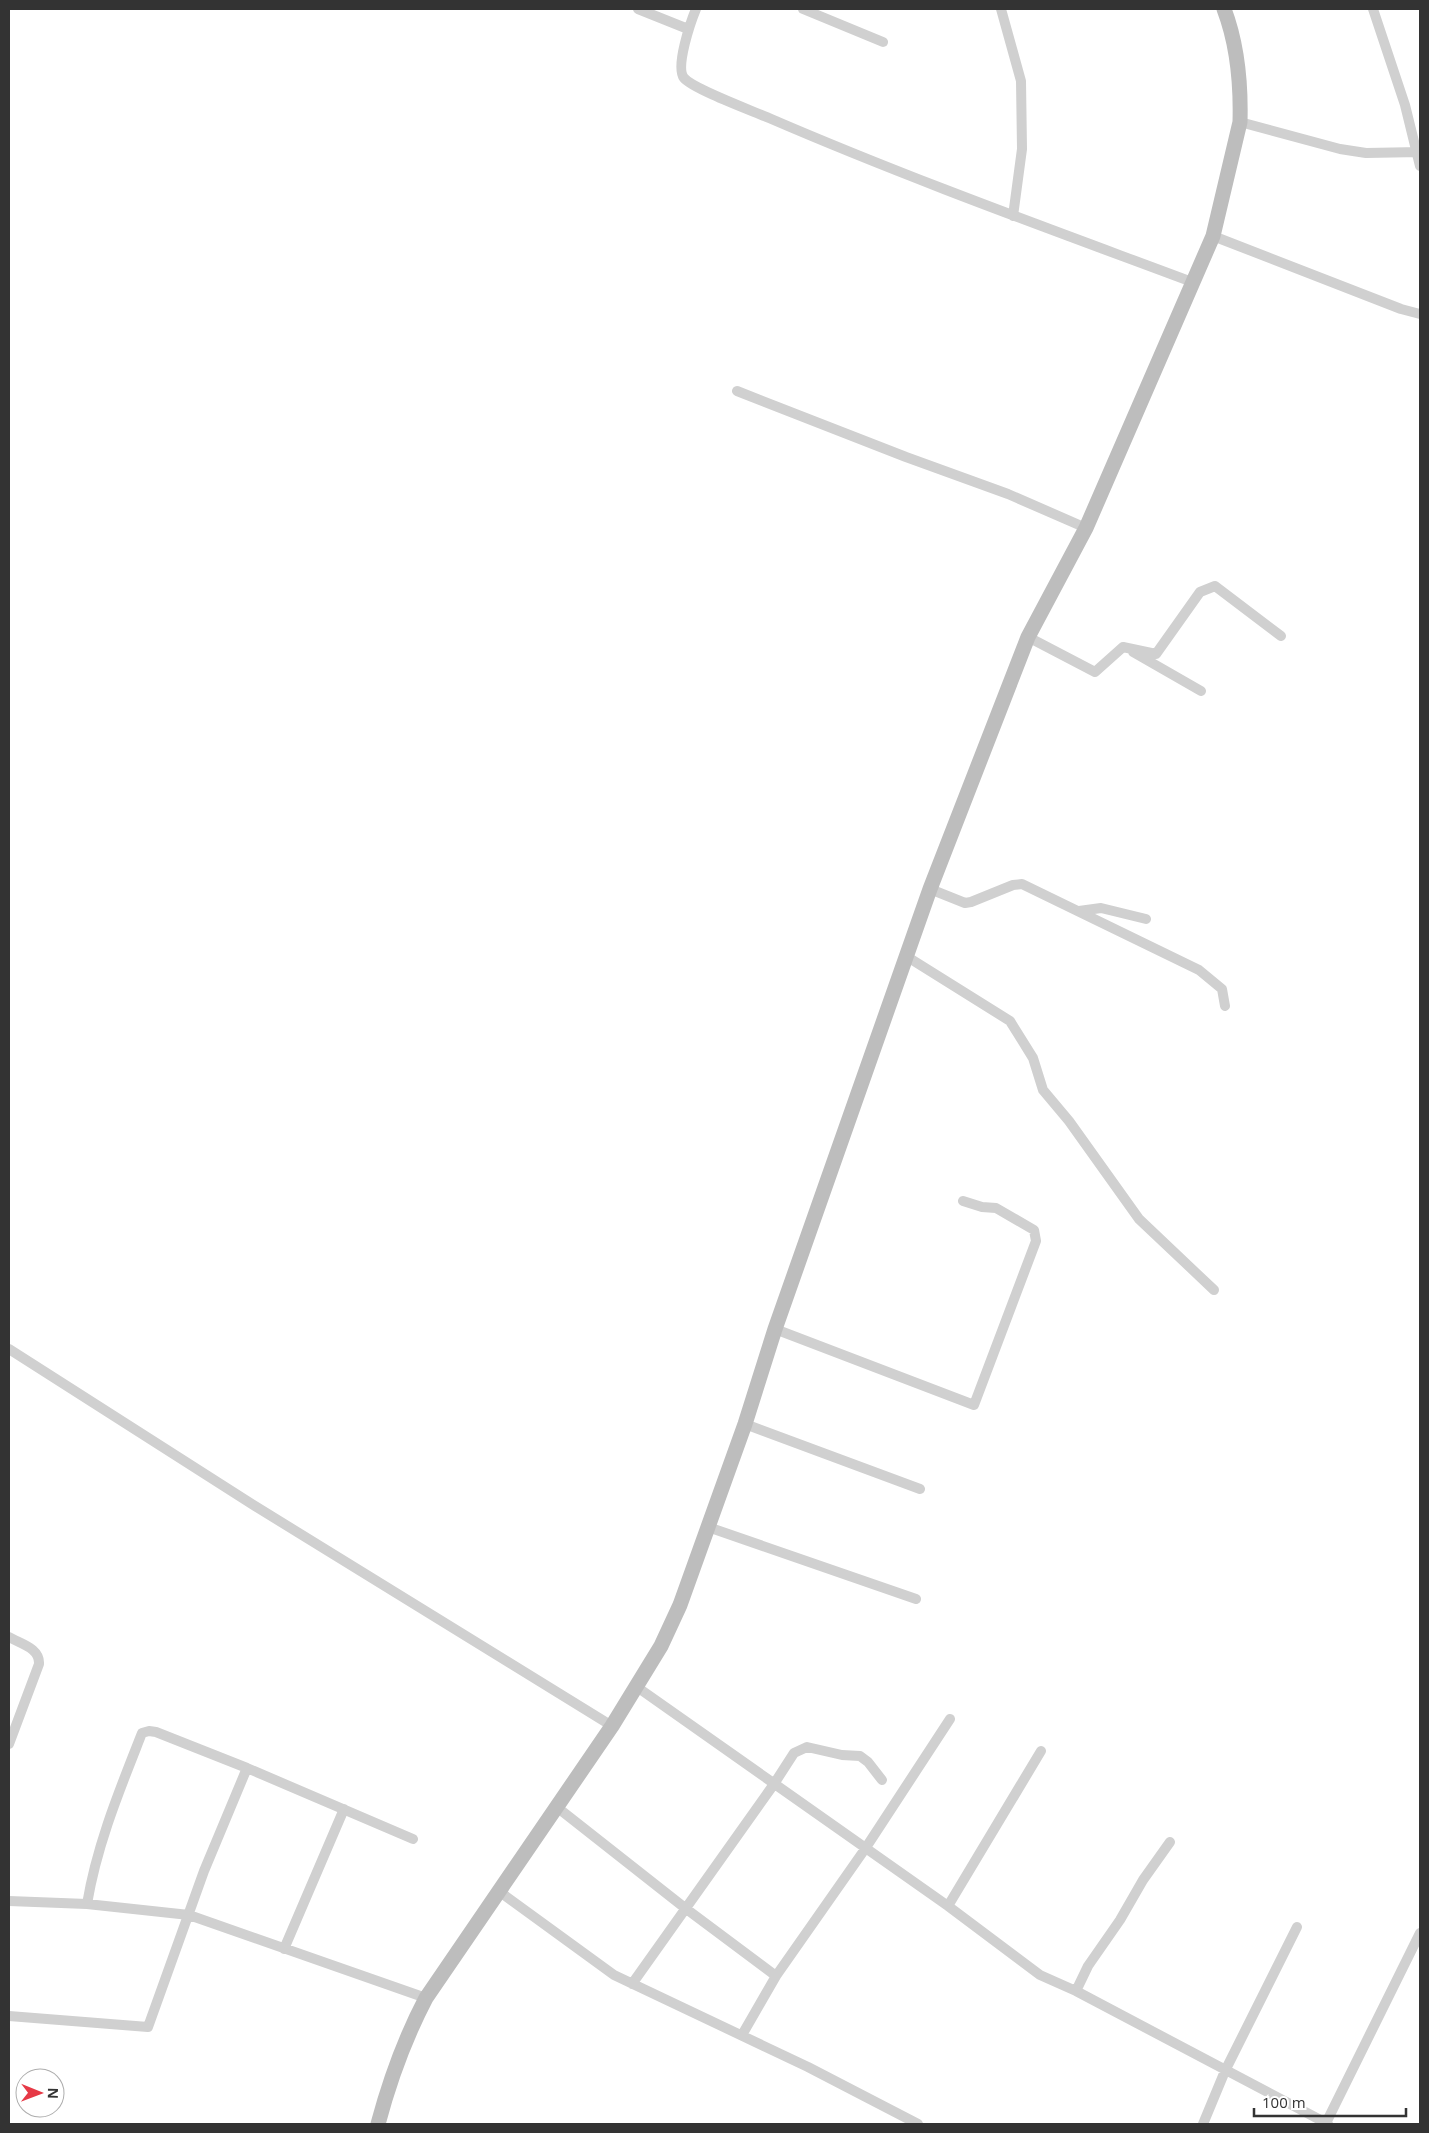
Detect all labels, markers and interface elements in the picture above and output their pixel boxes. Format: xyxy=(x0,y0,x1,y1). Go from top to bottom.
north arrow xyxy=(15,2068,65,2118)
scale bar xyxy=(1254,2086,1406,2118)
text: N xyxy=(44,2087,63,2099)
text: 100 m xyxy=(1262,2092,1306,2112)

